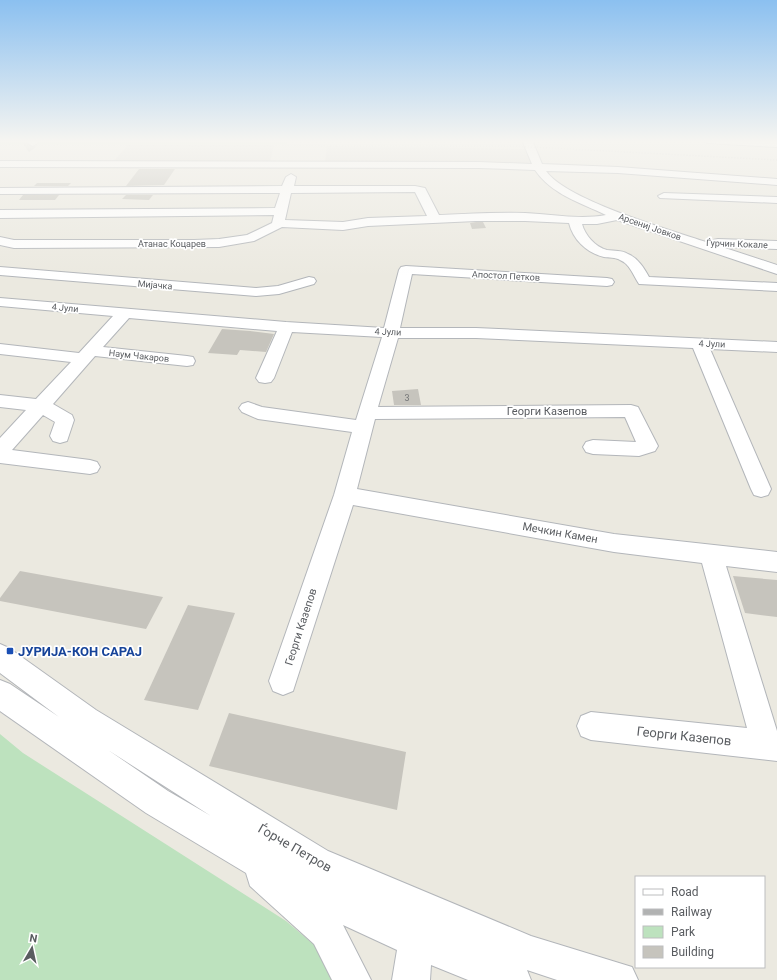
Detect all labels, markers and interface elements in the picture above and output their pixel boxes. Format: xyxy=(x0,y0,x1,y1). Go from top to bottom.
street label: Арсениј Јовков xyxy=(617,212,683,242)
street label: Ѓурчин Кокале xyxy=(706,237,768,250)
street label: Атанас Коцарев xyxy=(138,239,206,249)
street label: Апостол Петков xyxy=(472,269,540,283)
street label: Мијачка xyxy=(137,279,173,292)
street label: 4 Јули xyxy=(51,302,79,314)
street label: 4 Јули xyxy=(374,327,402,337)
street label: 4 Јули xyxy=(698,339,726,349)
street label: Наум Чакаров xyxy=(108,348,170,364)
house number: 3 xyxy=(404,393,410,403)
street label: Георги Казепов xyxy=(507,405,587,418)
street label: Мечкин Камен xyxy=(521,520,599,546)
street label: Георги Казепов xyxy=(282,587,320,667)
place label: ЈУРИЈА-КОН САРАЈ xyxy=(18,644,142,659)
marker: ЈУРИЈА-КОН САРАЈ xyxy=(5,646,15,656)
street label: Георги Казепов xyxy=(636,724,732,748)
street label: Ѓорче Петров xyxy=(256,821,334,875)
legend xyxy=(635,876,765,968)
text: Road xyxy=(671,885,699,899)
text: Railway xyxy=(671,905,712,919)
text: Park xyxy=(671,925,696,939)
north arrow xyxy=(12,928,52,968)
text: N xyxy=(29,932,39,946)
text: Building xyxy=(671,945,714,959)

